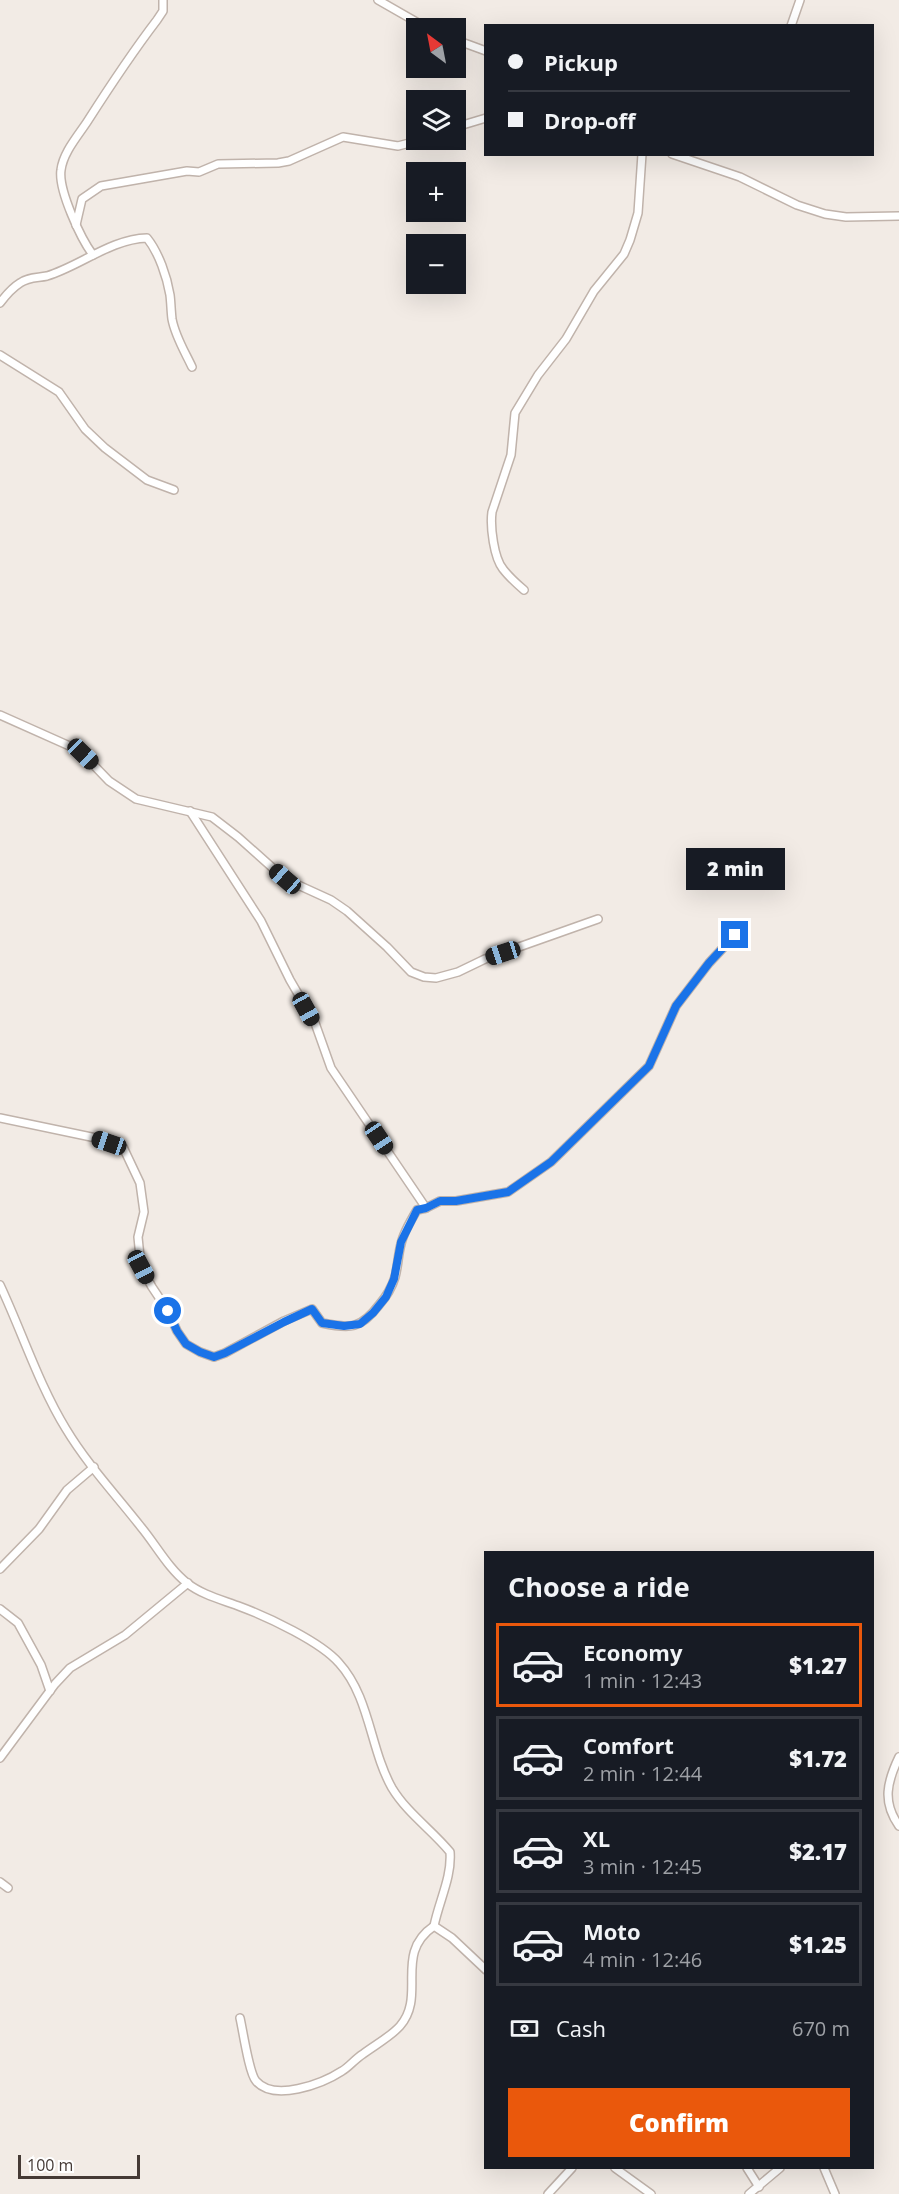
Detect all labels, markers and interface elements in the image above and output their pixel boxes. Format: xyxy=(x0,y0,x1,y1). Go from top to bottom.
north arrow xyxy=(406,18,466,78)
map controls xyxy=(406,18,466,294)
text: Pickup xyxy=(544,47,618,77)
button: layers xyxy=(406,90,466,150)
text: Drop-off xyxy=(544,105,636,135)
button: + xyxy=(406,162,466,222)
button: − xyxy=(406,234,466,294)
car xyxy=(64,735,102,773)
callout: 2 min xyxy=(686,848,784,890)
text: 2 min xyxy=(707,855,764,882)
car xyxy=(266,860,304,898)
route end xyxy=(721,921,748,948)
car xyxy=(483,939,523,967)
car xyxy=(289,989,323,1029)
car xyxy=(361,1118,397,1158)
car xyxy=(89,1129,129,1157)
car xyxy=(125,1247,157,1287)
route start xyxy=(154,1297,181,1324)
text: Choose a ride xyxy=(508,1568,690,1605)
text: Economy xyxy=(583,1637,682,1667)
icon: car xyxy=(511,1638,565,1692)
text: $1.27 xyxy=(789,1650,847,1680)
text: 1 min · 12:43 xyxy=(583,1667,702,1694)
text: Comfort xyxy=(583,1730,674,1760)
icon: car xyxy=(511,1731,565,1785)
text: $1.72 xyxy=(789,1743,847,1773)
text: 2 min · 12:44 xyxy=(583,1760,702,1787)
text: XL xyxy=(583,1823,610,1853)
icon: car xyxy=(511,1824,565,1878)
text: $2.17 xyxy=(789,1836,847,1866)
text: 3 min · 12:45 xyxy=(583,1853,702,1880)
text: Moto xyxy=(583,1916,641,1946)
icon: car xyxy=(511,1917,565,1971)
text: $1.25 xyxy=(789,1929,847,1959)
text: 4 min · 12:46 xyxy=(583,1946,702,1973)
icon: cash xyxy=(508,2012,541,2045)
text: Cash xyxy=(556,2013,606,2043)
text: 670 m xyxy=(792,2015,850,2042)
button: Confirm xyxy=(508,2088,850,2157)
scale bar xyxy=(18,2152,140,2180)
text: 100 m xyxy=(27,2154,73,2176)

